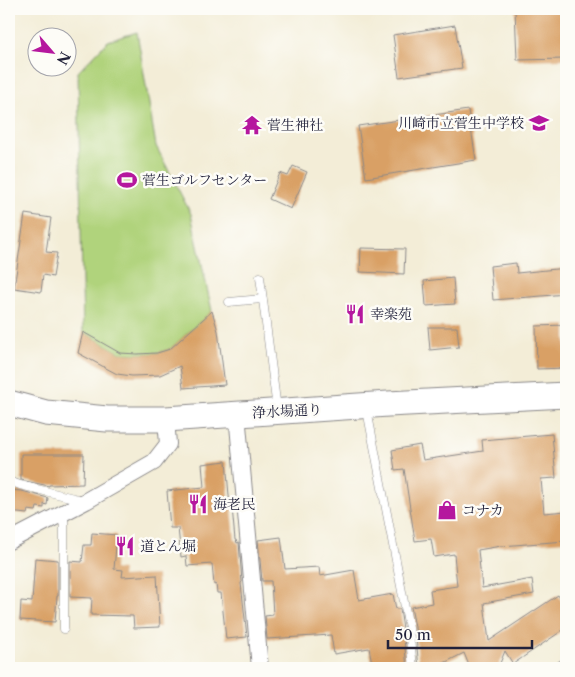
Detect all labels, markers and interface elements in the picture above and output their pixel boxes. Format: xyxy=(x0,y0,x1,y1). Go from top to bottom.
north arrow xyxy=(28,28,78,78)
text: N xyxy=(53,49,74,68)
school or university icon: 川崎市立菅生中学校 xyxy=(528,112,550,134)
temple icon: 菅生神社 xyxy=(241,114,263,136)
place label: 川崎市立菅生中学校 xyxy=(398,114,524,132)
place label: 菅生神社 xyxy=(267,116,323,134)
sports icon: 菅生ゴルフセンター xyxy=(116,169,138,191)
place label: 菅生ゴルフセンター xyxy=(142,171,267,189)
restaurant icon: 幸楽苑 xyxy=(344,303,366,325)
place label: 幸楽苑 xyxy=(370,305,412,323)
street label: 浄水場通り xyxy=(252,400,322,422)
restaurant icon: 海老民 xyxy=(187,493,209,515)
place label: 海老民 xyxy=(213,495,255,513)
shop icon: コナカ xyxy=(436,499,458,521)
place label: コナカ xyxy=(462,501,504,519)
restaurant icon: 道とん堀 xyxy=(114,535,136,557)
place label: 道とん堀 xyxy=(140,537,196,555)
scale bar xyxy=(388,617,531,649)
text: 50 m xyxy=(395,625,431,644)

